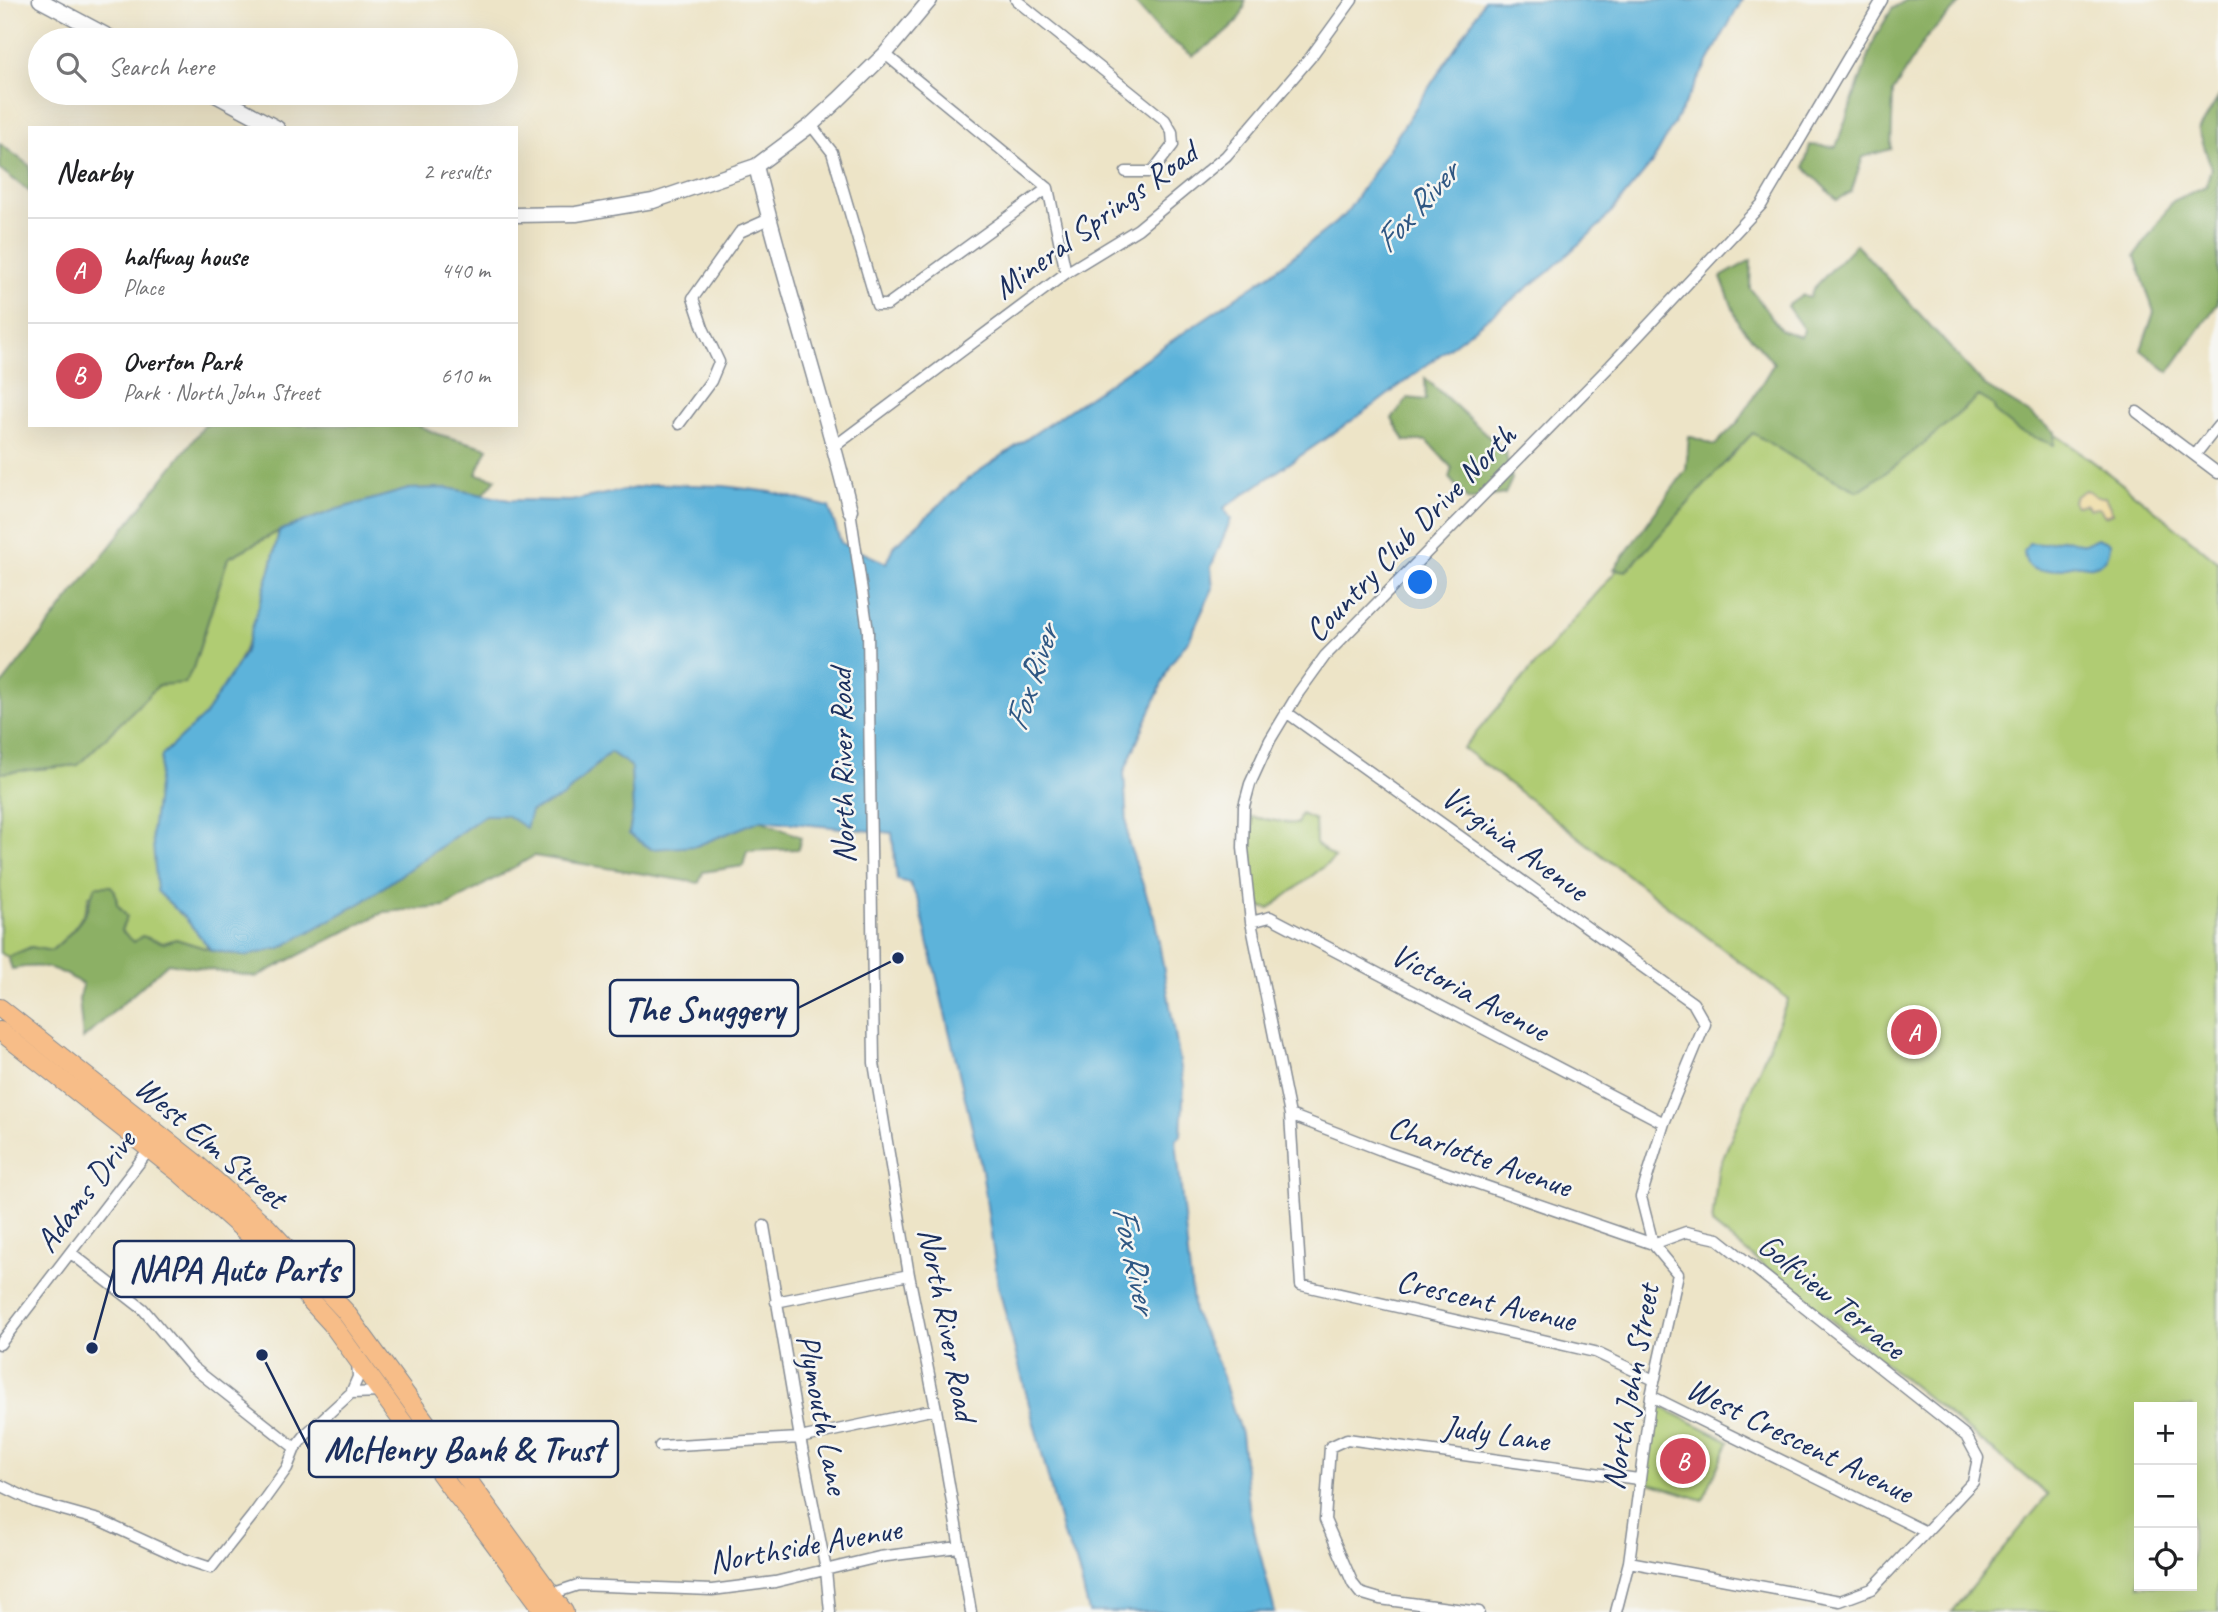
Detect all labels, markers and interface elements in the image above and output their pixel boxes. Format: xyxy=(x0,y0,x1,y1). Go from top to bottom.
search box xyxy=(28,28,518,105)
icon: search xyxy=(52,48,90,86)
text: Search here xyxy=(108,50,214,83)
street label: Mineral Springs Road xyxy=(984,129,1210,308)
water label: Fox River xyxy=(1363,148,1472,262)
text: Nearby xyxy=(56,153,132,191)
text: 2 results xyxy=(423,157,490,186)
text: halfway house xyxy=(123,240,247,273)
text: A xyxy=(73,256,85,285)
text: 440 m xyxy=(441,256,490,285)
text: Place xyxy=(123,273,163,302)
text: Overton Park xyxy=(123,345,241,378)
text: B xyxy=(73,361,85,390)
text: 610 m xyxy=(441,361,490,390)
text: Park · North John Street xyxy=(123,378,320,407)
street label: Country Club Drive North xyxy=(1295,414,1526,651)
your location xyxy=(1403,565,1437,599)
water label: Fox River xyxy=(993,615,1071,736)
street label: North River Road xyxy=(819,663,865,864)
street label: Virginia Avenue xyxy=(1433,776,1599,912)
street label: Victoria Avenue xyxy=(1384,933,1558,1052)
callout: The Snuggery xyxy=(610,980,798,1036)
text: The Snuggery xyxy=(623,987,789,1032)
pin: A xyxy=(1891,1006,1937,1058)
street label: West Elm Street xyxy=(126,1066,298,1220)
street label: Charlotte Avenue xyxy=(1383,1105,1579,1208)
street label: Adams Drive xyxy=(25,1120,146,1261)
water label: Fox River xyxy=(1102,1202,1169,1322)
street label: North River Road xyxy=(909,1224,988,1429)
street label: Golfview Terrace xyxy=(1750,1224,1916,1370)
callout: NAPA Auto Parts xyxy=(114,1241,354,1297)
text: NAPA Auto Parts xyxy=(129,1247,343,1292)
street label: Crescent Avenue xyxy=(1393,1259,1582,1341)
street label: North John Street xyxy=(1591,1278,1669,1493)
street label: Plymouth Lane xyxy=(787,1331,859,1500)
street label: West Crescent Avenue xyxy=(1680,1367,1922,1514)
map controls xyxy=(2134,1402,2197,1591)
button: + xyxy=(2134,1402,2197,1465)
street label: Judy Lane xyxy=(1438,1404,1554,1462)
callout: McHenry Bank & Trust xyxy=(309,1421,618,1477)
text: McHenry Bank & Trust xyxy=(324,1427,609,1472)
pin: B xyxy=(1660,1435,1706,1487)
button: − xyxy=(2134,1465,2197,1528)
street label: Northside Avenue xyxy=(706,1507,907,1583)
button: locate xyxy=(2134,1528,2197,1591)

